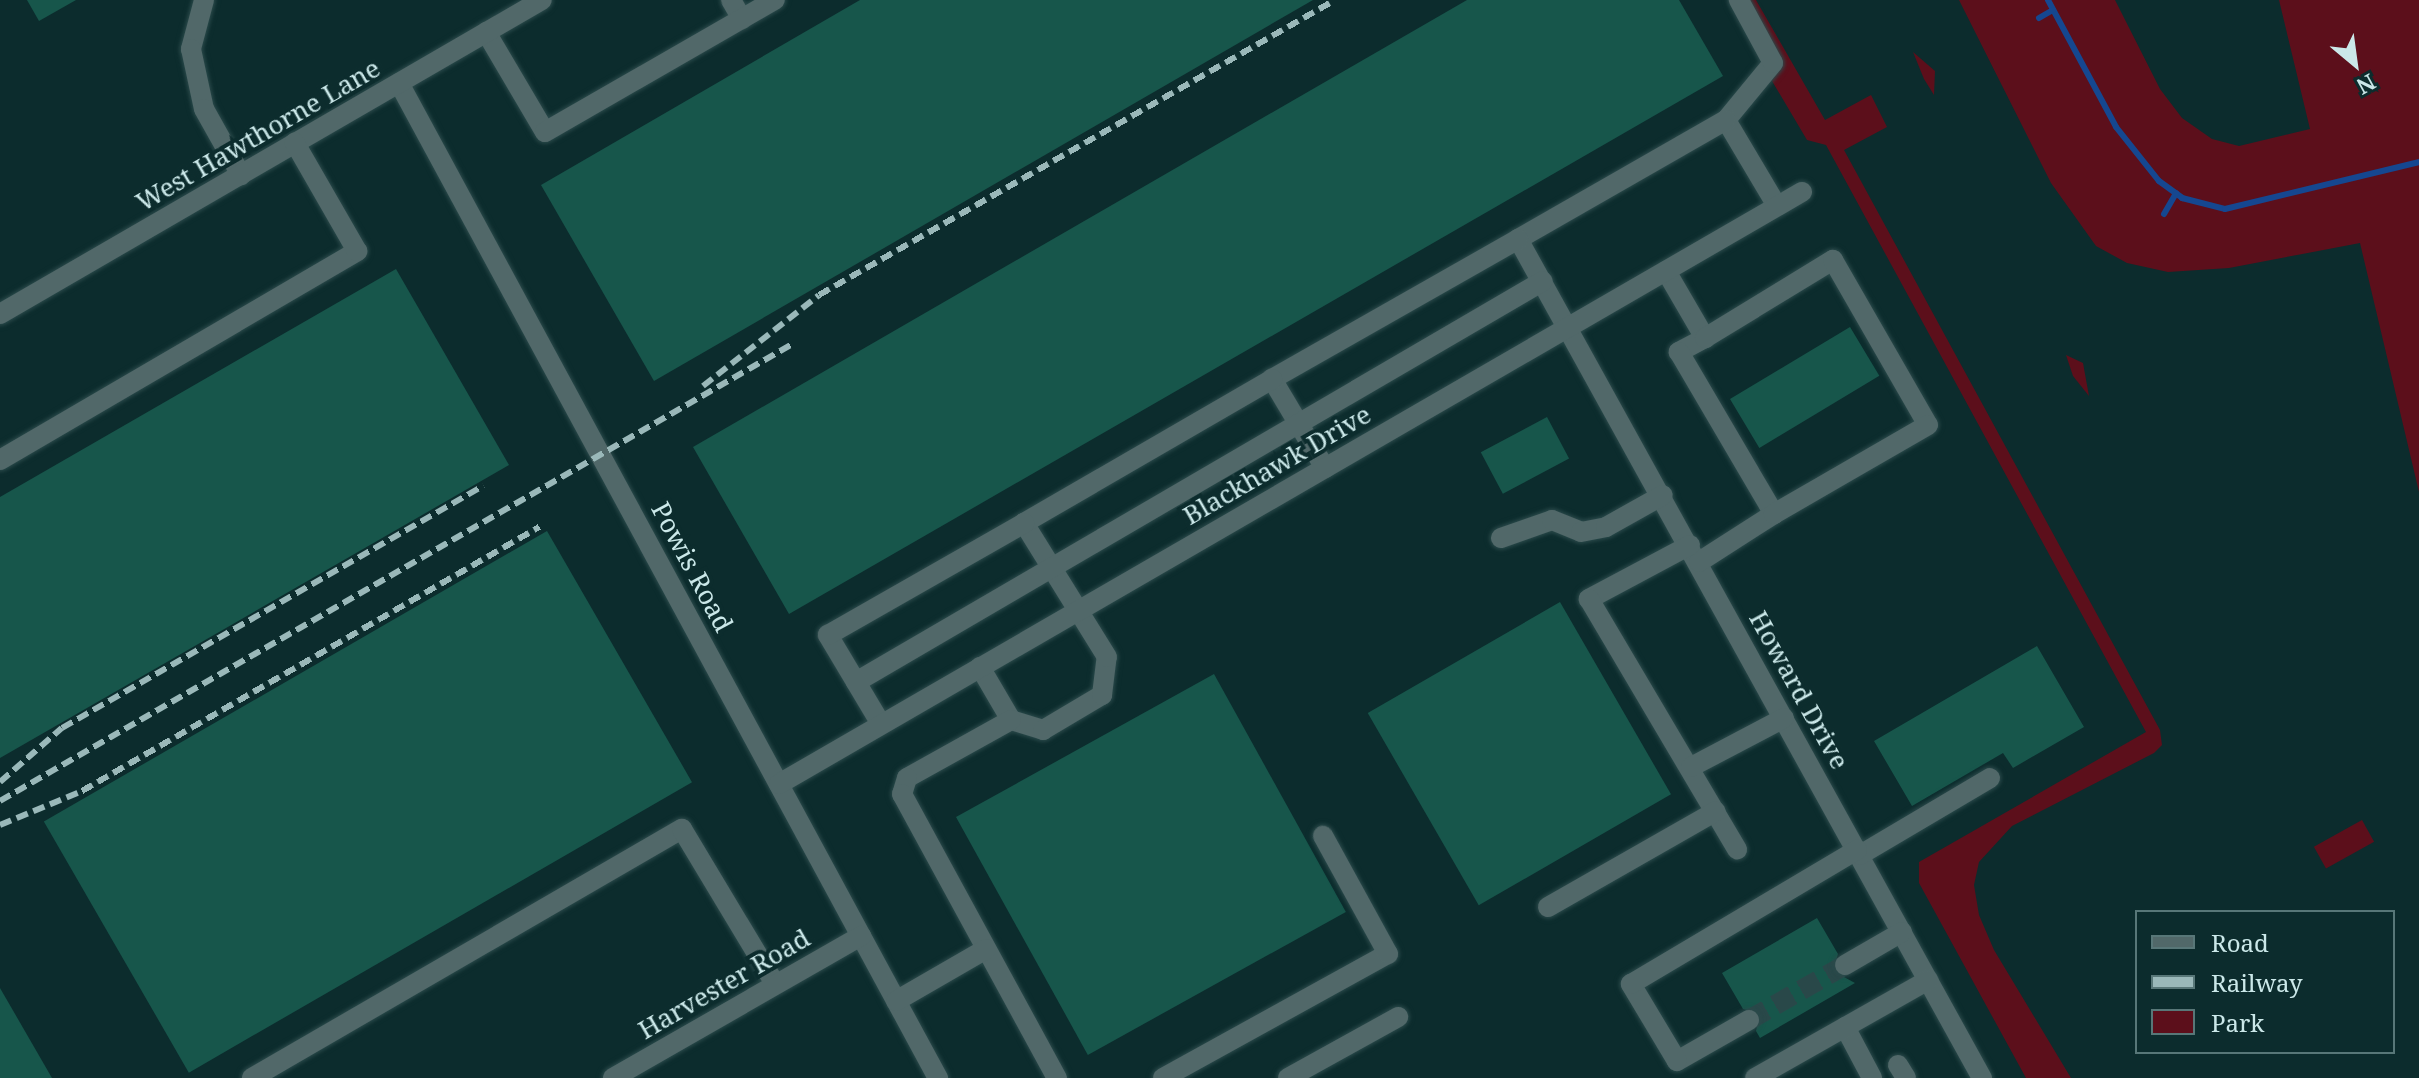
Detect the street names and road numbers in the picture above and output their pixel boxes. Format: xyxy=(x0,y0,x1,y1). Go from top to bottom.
street label: West Hawthorne Lane xyxy=(130,52,386,218)
street label: Blackhawk Drive xyxy=(1178,399,1376,531)
street label: Powis Road xyxy=(645,497,739,637)
street label: Howard Drive xyxy=(1743,605,1855,775)
street label: Harvester Road xyxy=(633,922,815,1046)

